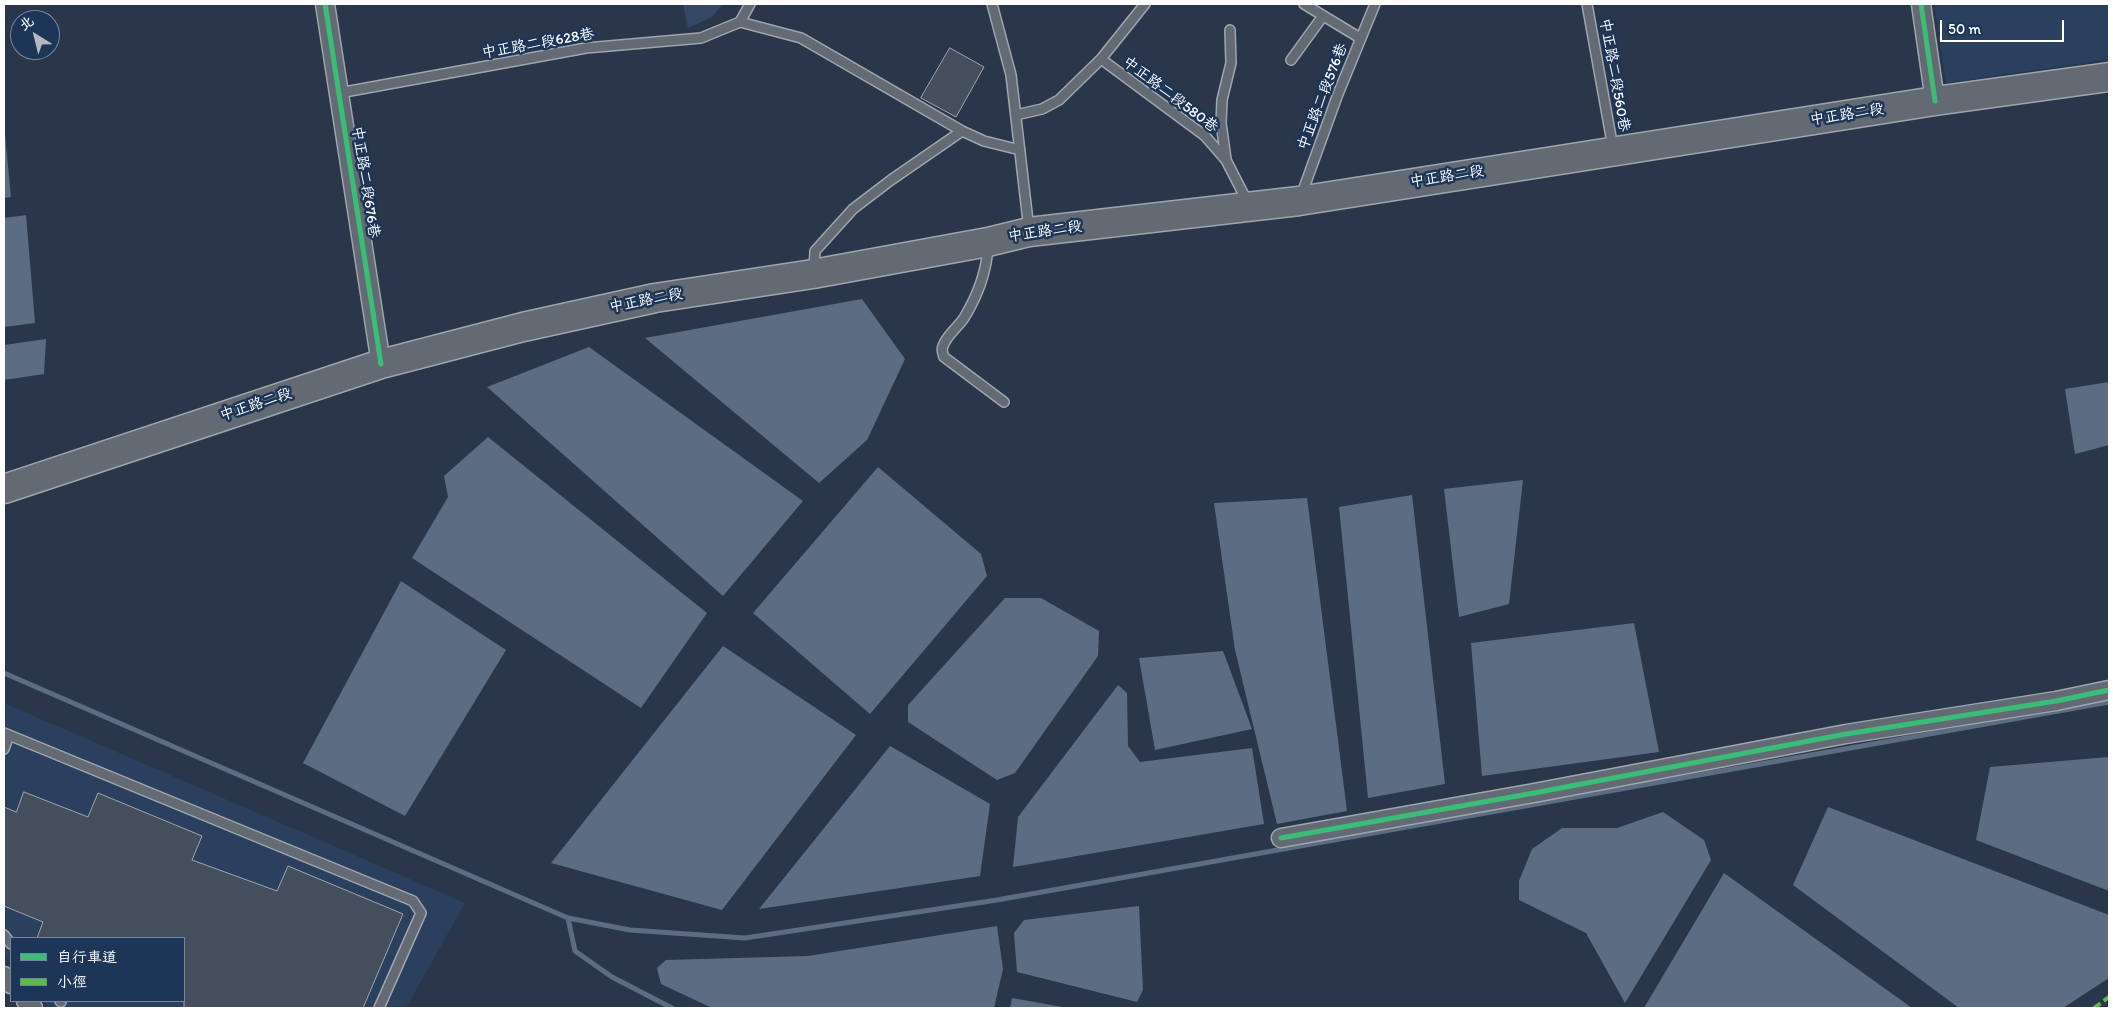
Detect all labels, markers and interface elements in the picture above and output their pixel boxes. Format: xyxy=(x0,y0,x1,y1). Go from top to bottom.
north arrow xyxy=(10,10,60,60)
scale bar xyxy=(1943,10,2067,42)
text: 北 xyxy=(16,12,37,34)
street label: 中正路二段560巷 xyxy=(1595,17,1633,133)
text: 50 m xyxy=(1948,20,1981,38)
street label: 中正路二段628巷 xyxy=(480,25,596,63)
street label: 中正路二段576巷 xyxy=(1294,41,1352,153)
street label: 中正路二段580巷 xyxy=(1119,53,1221,137)
street label: 中正路二段 xyxy=(1809,100,1885,130)
street label: 中正路二段676巷 xyxy=(347,125,383,239)
street label: 中正路二段 xyxy=(1409,162,1485,192)
street label: 中正路二段 xyxy=(1007,218,1083,246)
street label: 中正路二段 xyxy=(607,285,685,317)
street label: 中正路二段 xyxy=(218,385,294,425)
legend xyxy=(10,937,185,1002)
text: 自行車道 xyxy=(57,948,117,966)
text: 小徑 xyxy=(57,973,87,991)

